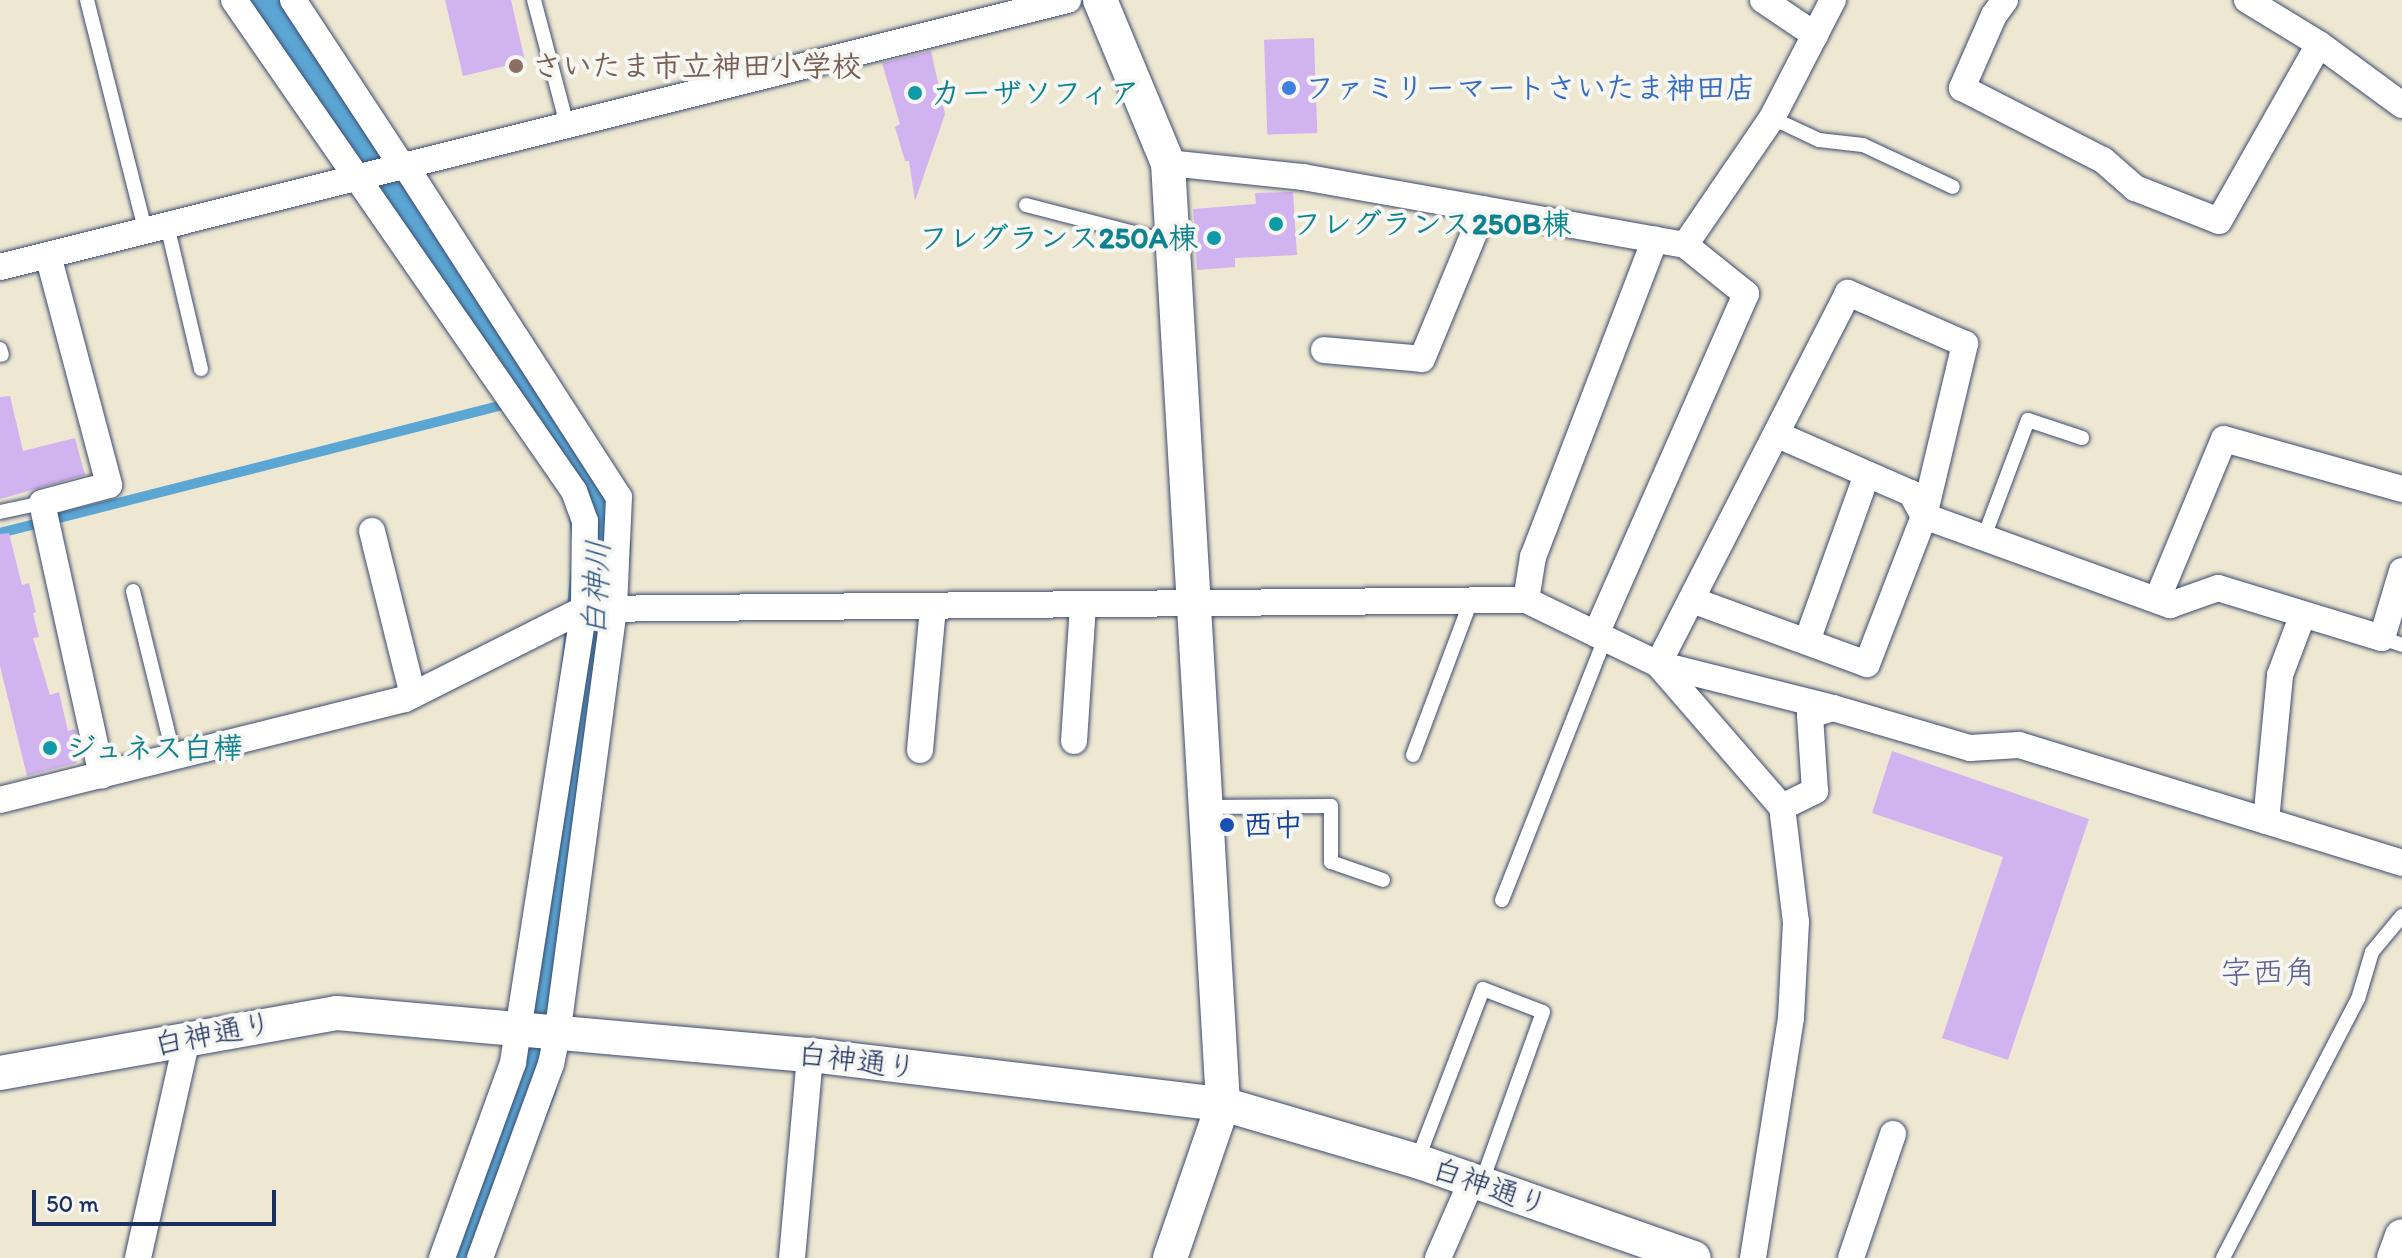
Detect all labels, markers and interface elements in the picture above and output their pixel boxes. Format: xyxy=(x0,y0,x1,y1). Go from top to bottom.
place label: さいたま市立神田小学校 xyxy=(532,48,862,84)
marker: さいたま市立神田小学校 xyxy=(507,57,525,75)
place label: ファミリーマートさいたま神田店 xyxy=(1305,70,1755,106)
place label: カーザソフィア xyxy=(931,75,1141,111)
marker: ファミリーマートさいたま神田店 xyxy=(1280,79,1298,97)
marker: カーザソフィア xyxy=(906,84,924,102)
place label: フレグランス250B棟 xyxy=(1292,206,1571,242)
marker: フレグランス250B棟 xyxy=(1267,215,1285,233)
place label: フレグランス250A棟 xyxy=(919,220,1198,256)
marker: フレグランス250A棟 xyxy=(1205,229,1223,247)
water label: 白神川 xyxy=(574,539,618,637)
place label: ジュネス白樺 xyxy=(66,730,246,766)
marker: ジュネス白樺 xyxy=(41,739,59,757)
place label: 西中 xyxy=(1243,807,1303,843)
marker: 西中 xyxy=(1218,816,1236,834)
district label: 字西角 xyxy=(2220,953,2316,991)
street label: 白神通り xyxy=(151,1005,275,1063)
street label: 白神通り xyxy=(795,1036,919,1086)
street label: 白神通り xyxy=(1427,1150,1553,1224)
scale bar xyxy=(36,1174,280,1224)
text: 50 m xyxy=(46,1189,99,1218)

